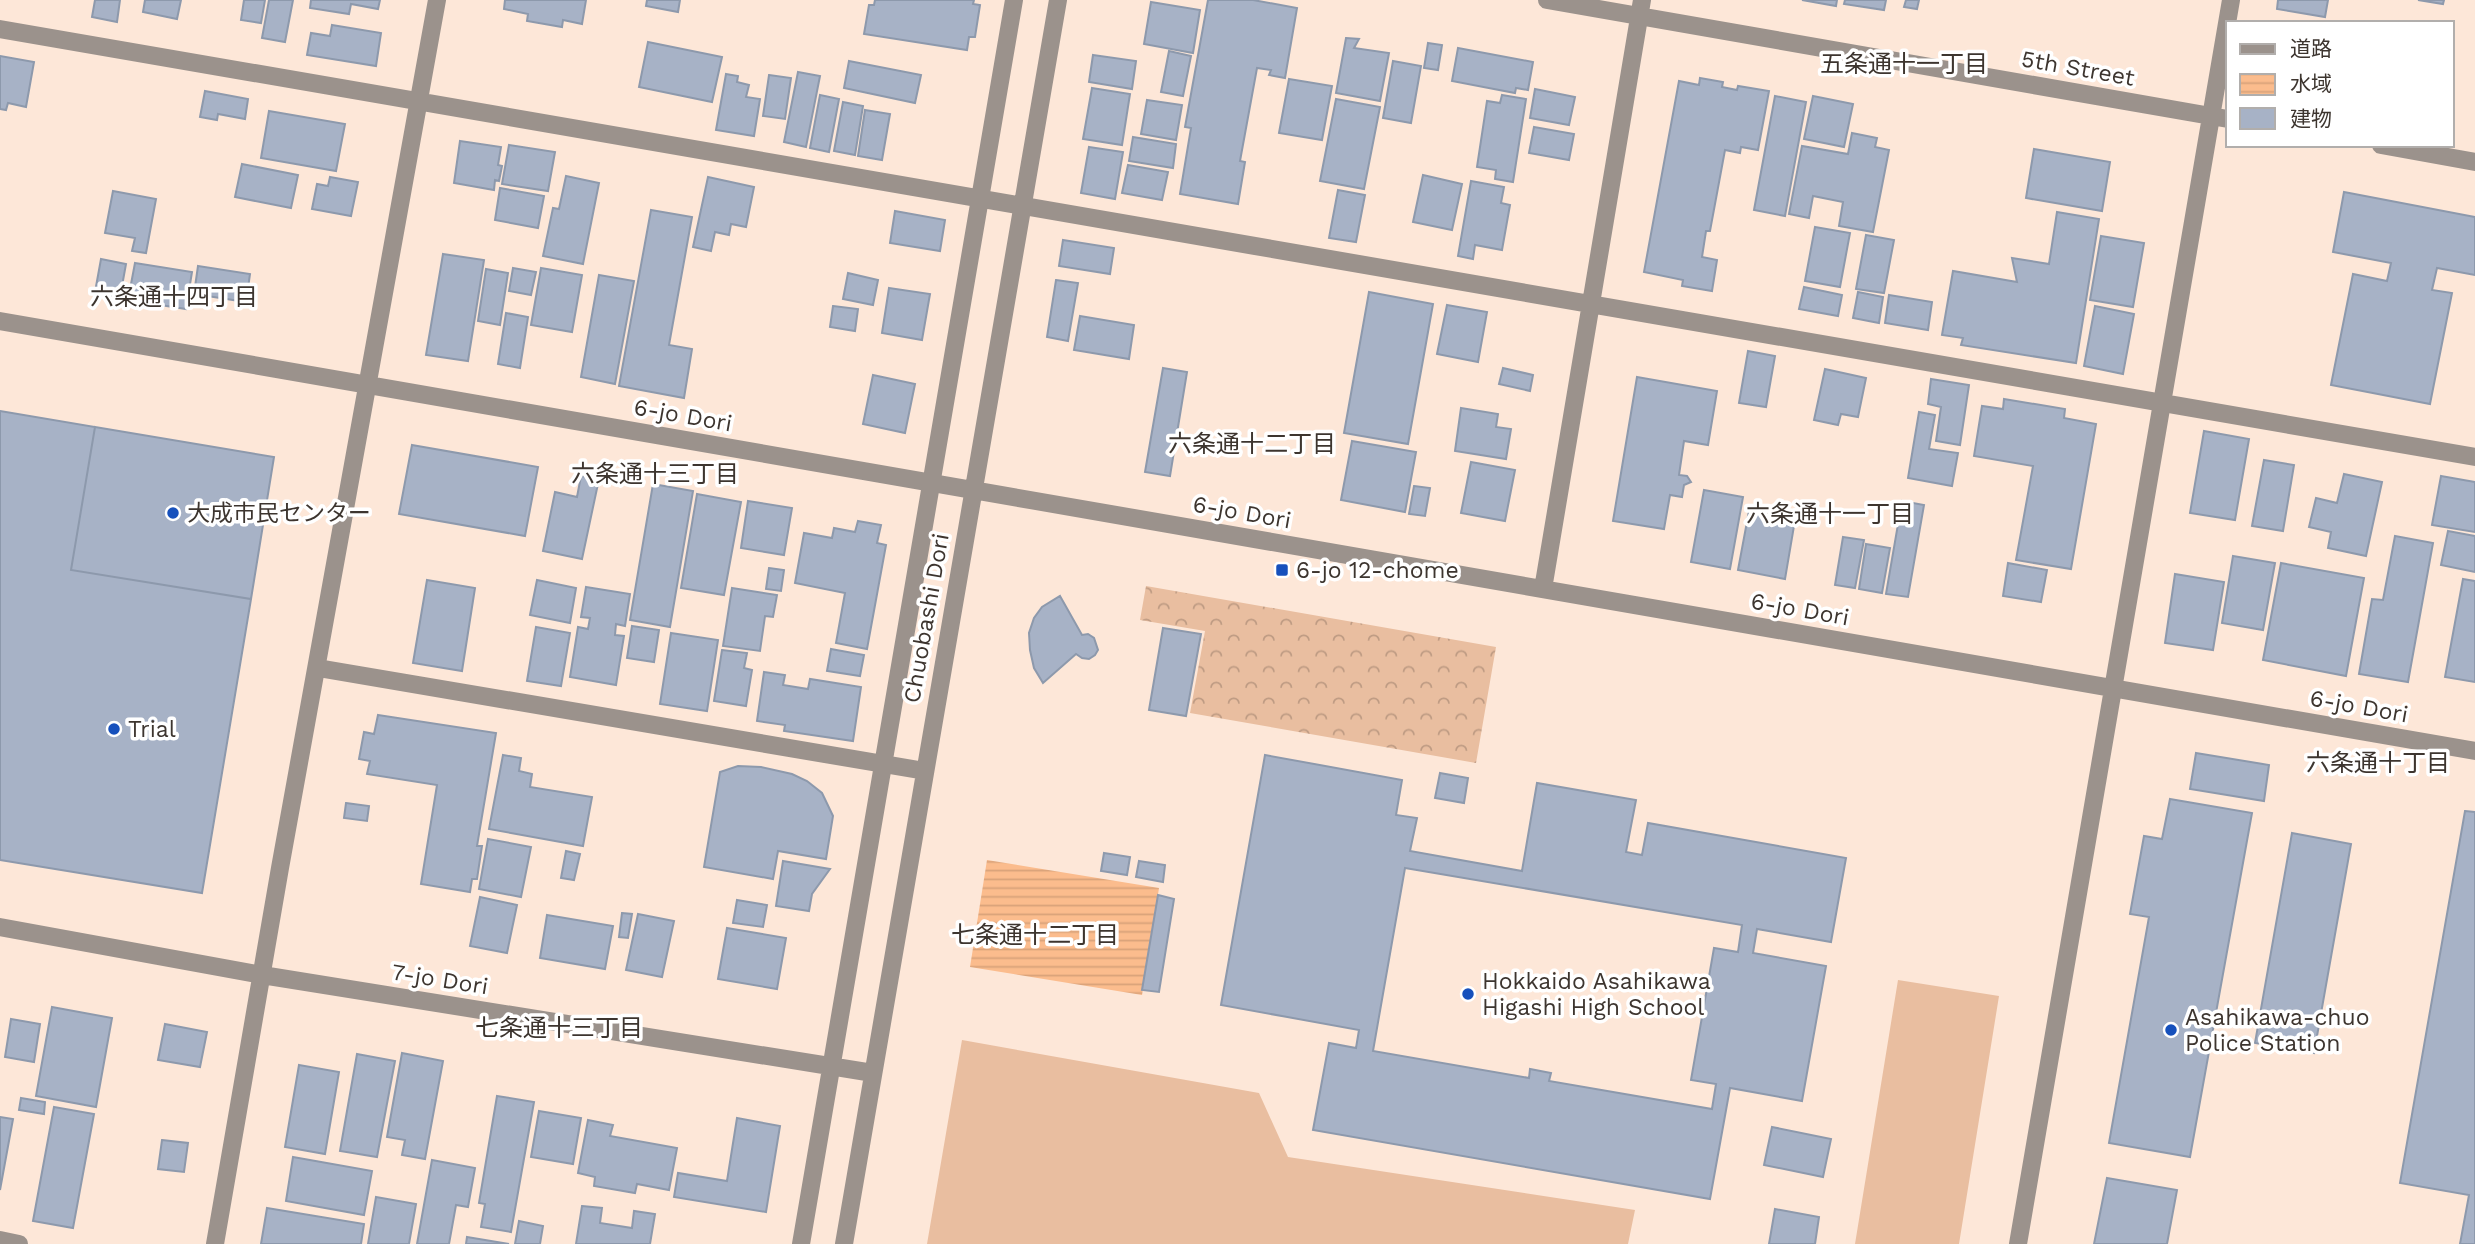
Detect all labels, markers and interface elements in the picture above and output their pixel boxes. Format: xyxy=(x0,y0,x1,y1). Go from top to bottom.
legend xyxy=(2226,21,2454,147)
text: 道路 xyxy=(2290,36,2332,61)
street label: 5th Street xyxy=(2019,45,2137,92)
district label: 五条通十一丁目 xyxy=(1820,50,1988,78)
text: 水域 xyxy=(2290,71,2332,96)
text: 建物 xyxy=(2290,106,2332,131)
district label: 六条通十四丁目 xyxy=(90,283,258,311)
street label: 6-jo Dori xyxy=(632,394,734,437)
district label: 六条通十二丁目 xyxy=(1168,430,1336,458)
district label: 六条通十三丁目 xyxy=(571,460,739,488)
street label: 6-jo Dori xyxy=(1191,491,1293,534)
place label: 大成市民センター xyxy=(187,500,371,527)
district label: 六条通十一丁目 xyxy=(1746,500,1914,528)
marker: 大成市民センター xyxy=(165,505,181,521)
street label: Chuobashi Dori xyxy=(898,531,955,705)
place label: 6-jo 12-chome xyxy=(1296,557,1459,584)
marker: 6-jo 12-chome xyxy=(1274,562,1290,578)
street label: 6-jo Dori xyxy=(1749,588,1851,631)
street label: 6-jo Dori xyxy=(2308,685,2410,728)
place label: Trial xyxy=(128,716,176,743)
marker: Trial xyxy=(106,721,122,737)
district label: 六条通十丁目 xyxy=(2306,749,2450,777)
district label: 七条通十二丁目 xyxy=(951,921,1119,949)
street label: 7-jo Dori xyxy=(390,959,490,1000)
place label: Hokkaido Asahikawa Higashi High School xyxy=(1482,968,1711,1021)
marker: Hokkaido Asahikawa Higashi High School xyxy=(1460,986,1476,1002)
place label: Asahikawa-chuo Police Station xyxy=(2185,1004,2370,1057)
district label: 七条通十三丁目 xyxy=(475,1014,643,1042)
marker: Asahikawa-chuo Police Station xyxy=(2163,1022,2179,1038)

